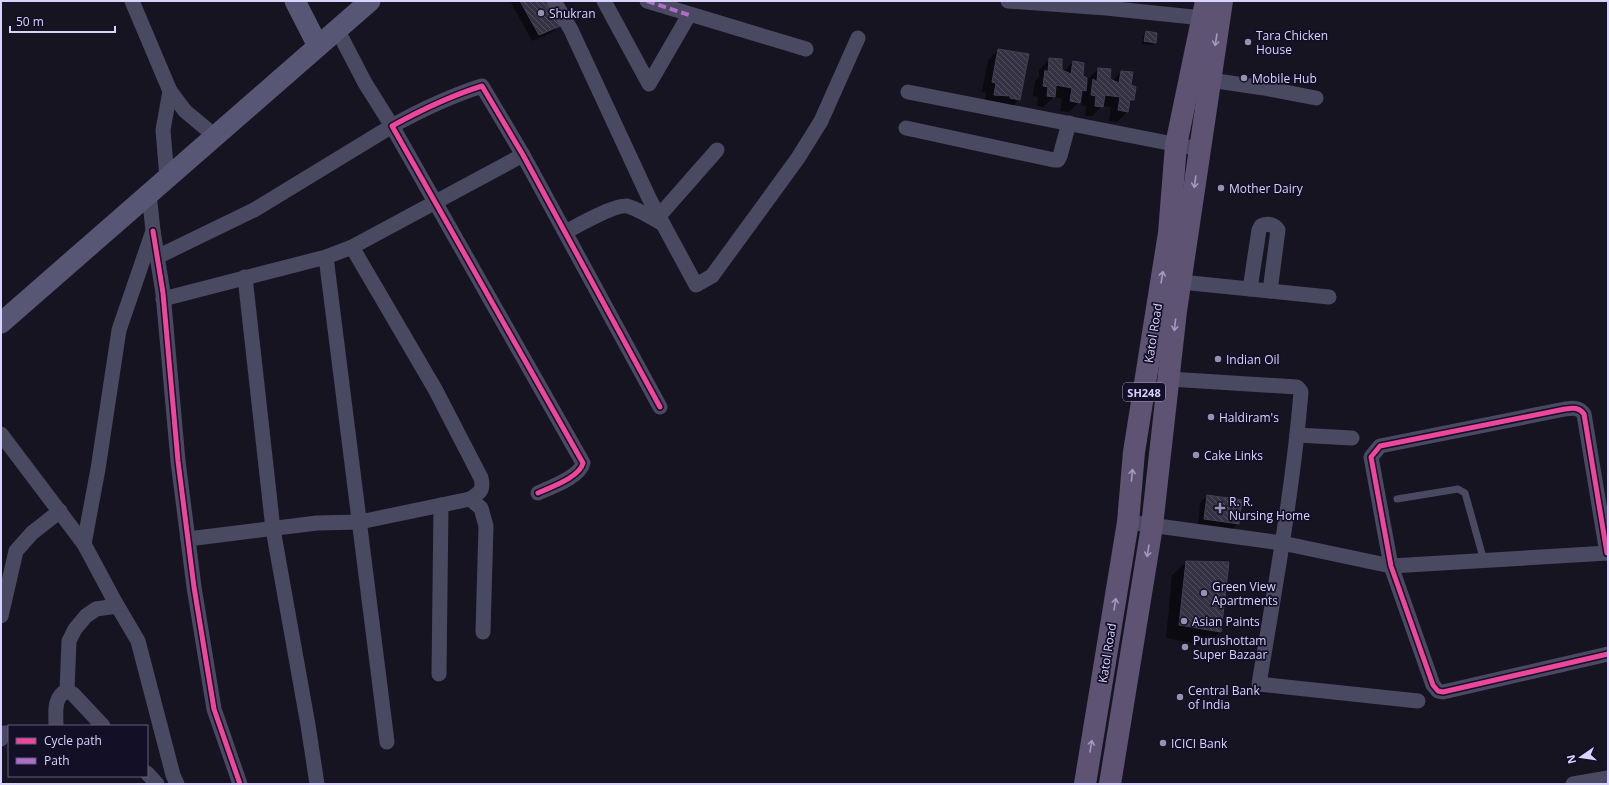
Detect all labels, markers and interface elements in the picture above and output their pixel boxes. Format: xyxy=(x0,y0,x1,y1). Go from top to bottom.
place label: Shukran xyxy=(549,5,596,22)
scale bar xyxy=(10,8,115,34)
marker: Shukran xyxy=(536,8,546,18)
text: 50 m xyxy=(16,13,44,30)
place label: Tara Chicken House xyxy=(1256,27,1328,58)
one-way arrow xyxy=(1212,33,1220,46)
marker: Tara Chicken House xyxy=(1243,37,1253,47)
place label: Mobile Hub xyxy=(1252,70,1317,87)
marker: Mobile Hub xyxy=(1239,73,1249,83)
one-way arrow xyxy=(1191,175,1199,188)
place label: Mother Dairy xyxy=(1229,180,1304,197)
marker: Mother Dairy xyxy=(1216,183,1226,193)
one-way arrow xyxy=(1158,271,1166,284)
street label: Katol Road xyxy=(1140,302,1166,364)
one-way arrow xyxy=(1171,318,1179,331)
place label: Indian Oil xyxy=(1226,351,1280,368)
marker: Indian Oil xyxy=(1213,354,1223,364)
road number: SH248 xyxy=(1123,383,1165,401)
place label: Haldiram's xyxy=(1219,409,1279,426)
marker: Haldiram's xyxy=(1206,412,1216,422)
place label: Cake Links xyxy=(1204,447,1263,464)
marker: Cake Links xyxy=(1191,450,1201,460)
one-way arrow xyxy=(1129,469,1136,482)
place label: R. R. Nursing Home xyxy=(1229,493,1310,524)
marker: R. R. Nursing Home xyxy=(1214,502,1226,514)
one-way arrow xyxy=(1144,544,1152,557)
place label: Green View Apartments xyxy=(1212,578,1278,609)
marker: Green View Apartments xyxy=(1199,588,1209,598)
one-way arrow xyxy=(1111,597,1119,610)
place label: Asian Paints xyxy=(1192,613,1260,630)
marker: Asian Paints xyxy=(1179,616,1189,626)
street label: Katol Road xyxy=(1094,622,1120,684)
place label: Purushottam Super Bazaar xyxy=(1193,632,1267,663)
marker: Purushottam Super Bazaar xyxy=(1180,642,1190,652)
place label: Central Bank of India xyxy=(1188,682,1260,713)
marker: Central Bank of India xyxy=(1175,692,1185,702)
legend xyxy=(8,725,148,777)
text: Cycle path xyxy=(44,732,102,749)
place label: ICICI Bank xyxy=(1171,735,1228,752)
north arrow xyxy=(1561,737,1601,777)
marker: ICICI Bank xyxy=(1158,738,1168,748)
one-way arrow xyxy=(1088,739,1096,752)
text: Path xyxy=(44,752,70,769)
text: N xyxy=(1562,753,1579,765)

